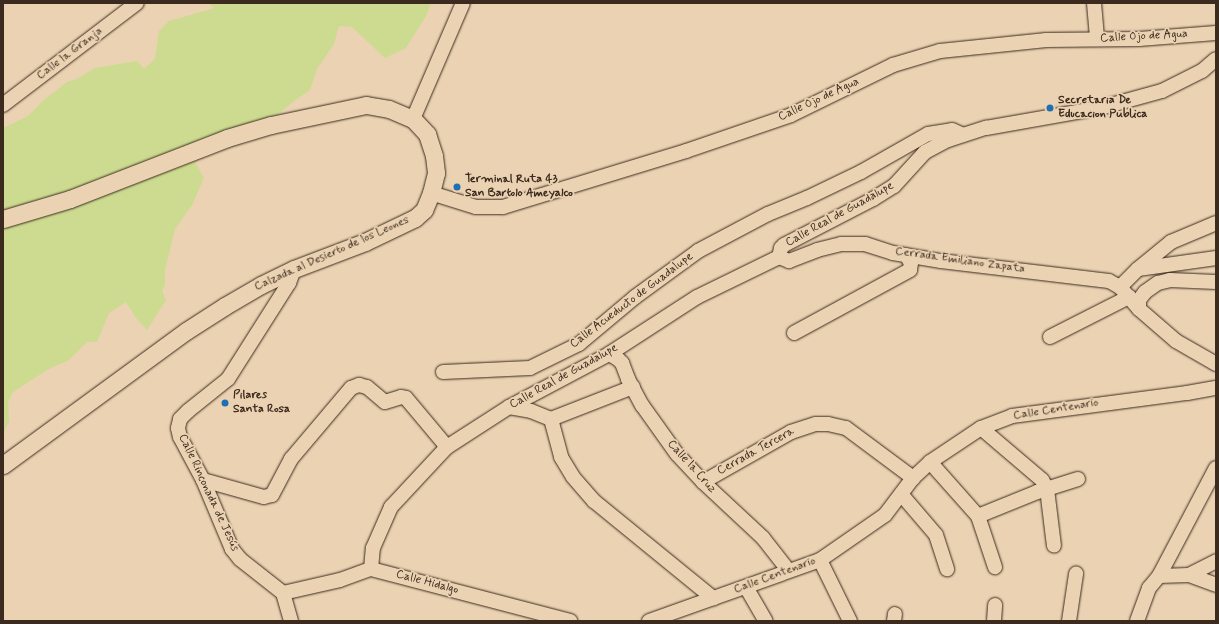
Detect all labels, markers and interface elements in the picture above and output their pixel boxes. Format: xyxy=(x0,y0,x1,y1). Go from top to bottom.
street label: Calle la Granja xyxy=(34,24,106,84)
street label: Calle Ojo de Agua xyxy=(1099,27,1189,47)
street label: Calle Ojo de Agua xyxy=(776,75,862,125)
place label: Secretaria De Educacion Publica xyxy=(1058,94,1147,122)
marker: Secretaria De Educacion Publica xyxy=(1045,103,1055,113)
place label: Terminal Ruta 43 San Bartolo Ameyalco xyxy=(465,173,576,201)
street label: Calle Real de Guadalupe xyxy=(784,180,896,250)
marker: Terminal Ruta 43 San Bartolo Ameyalco xyxy=(452,182,462,192)
street label: Calzada al Desierto de los Leones xyxy=(250,212,414,296)
street label: Cerrada Emiliano Zapata xyxy=(894,245,1026,277)
street label: Calle Acueducto de Guadalupe xyxy=(570,251,694,351)
street label: Calle Real de Guadalupe xyxy=(508,342,620,412)
place label: Pilares Santa Rosa xyxy=(233,389,290,417)
street label: Calle Centenario xyxy=(1012,396,1100,424)
marker: Pilares Santa Rosa xyxy=(220,398,230,408)
street label: Cerrada Tercera xyxy=(716,425,796,479)
street label: Calle Rinconada de Jesús xyxy=(175,432,241,554)
street label: Calle la Cruz xyxy=(663,437,719,497)
street label: Calle Centenario xyxy=(732,554,818,598)
street label: Calle Hidalgo xyxy=(394,568,460,598)

